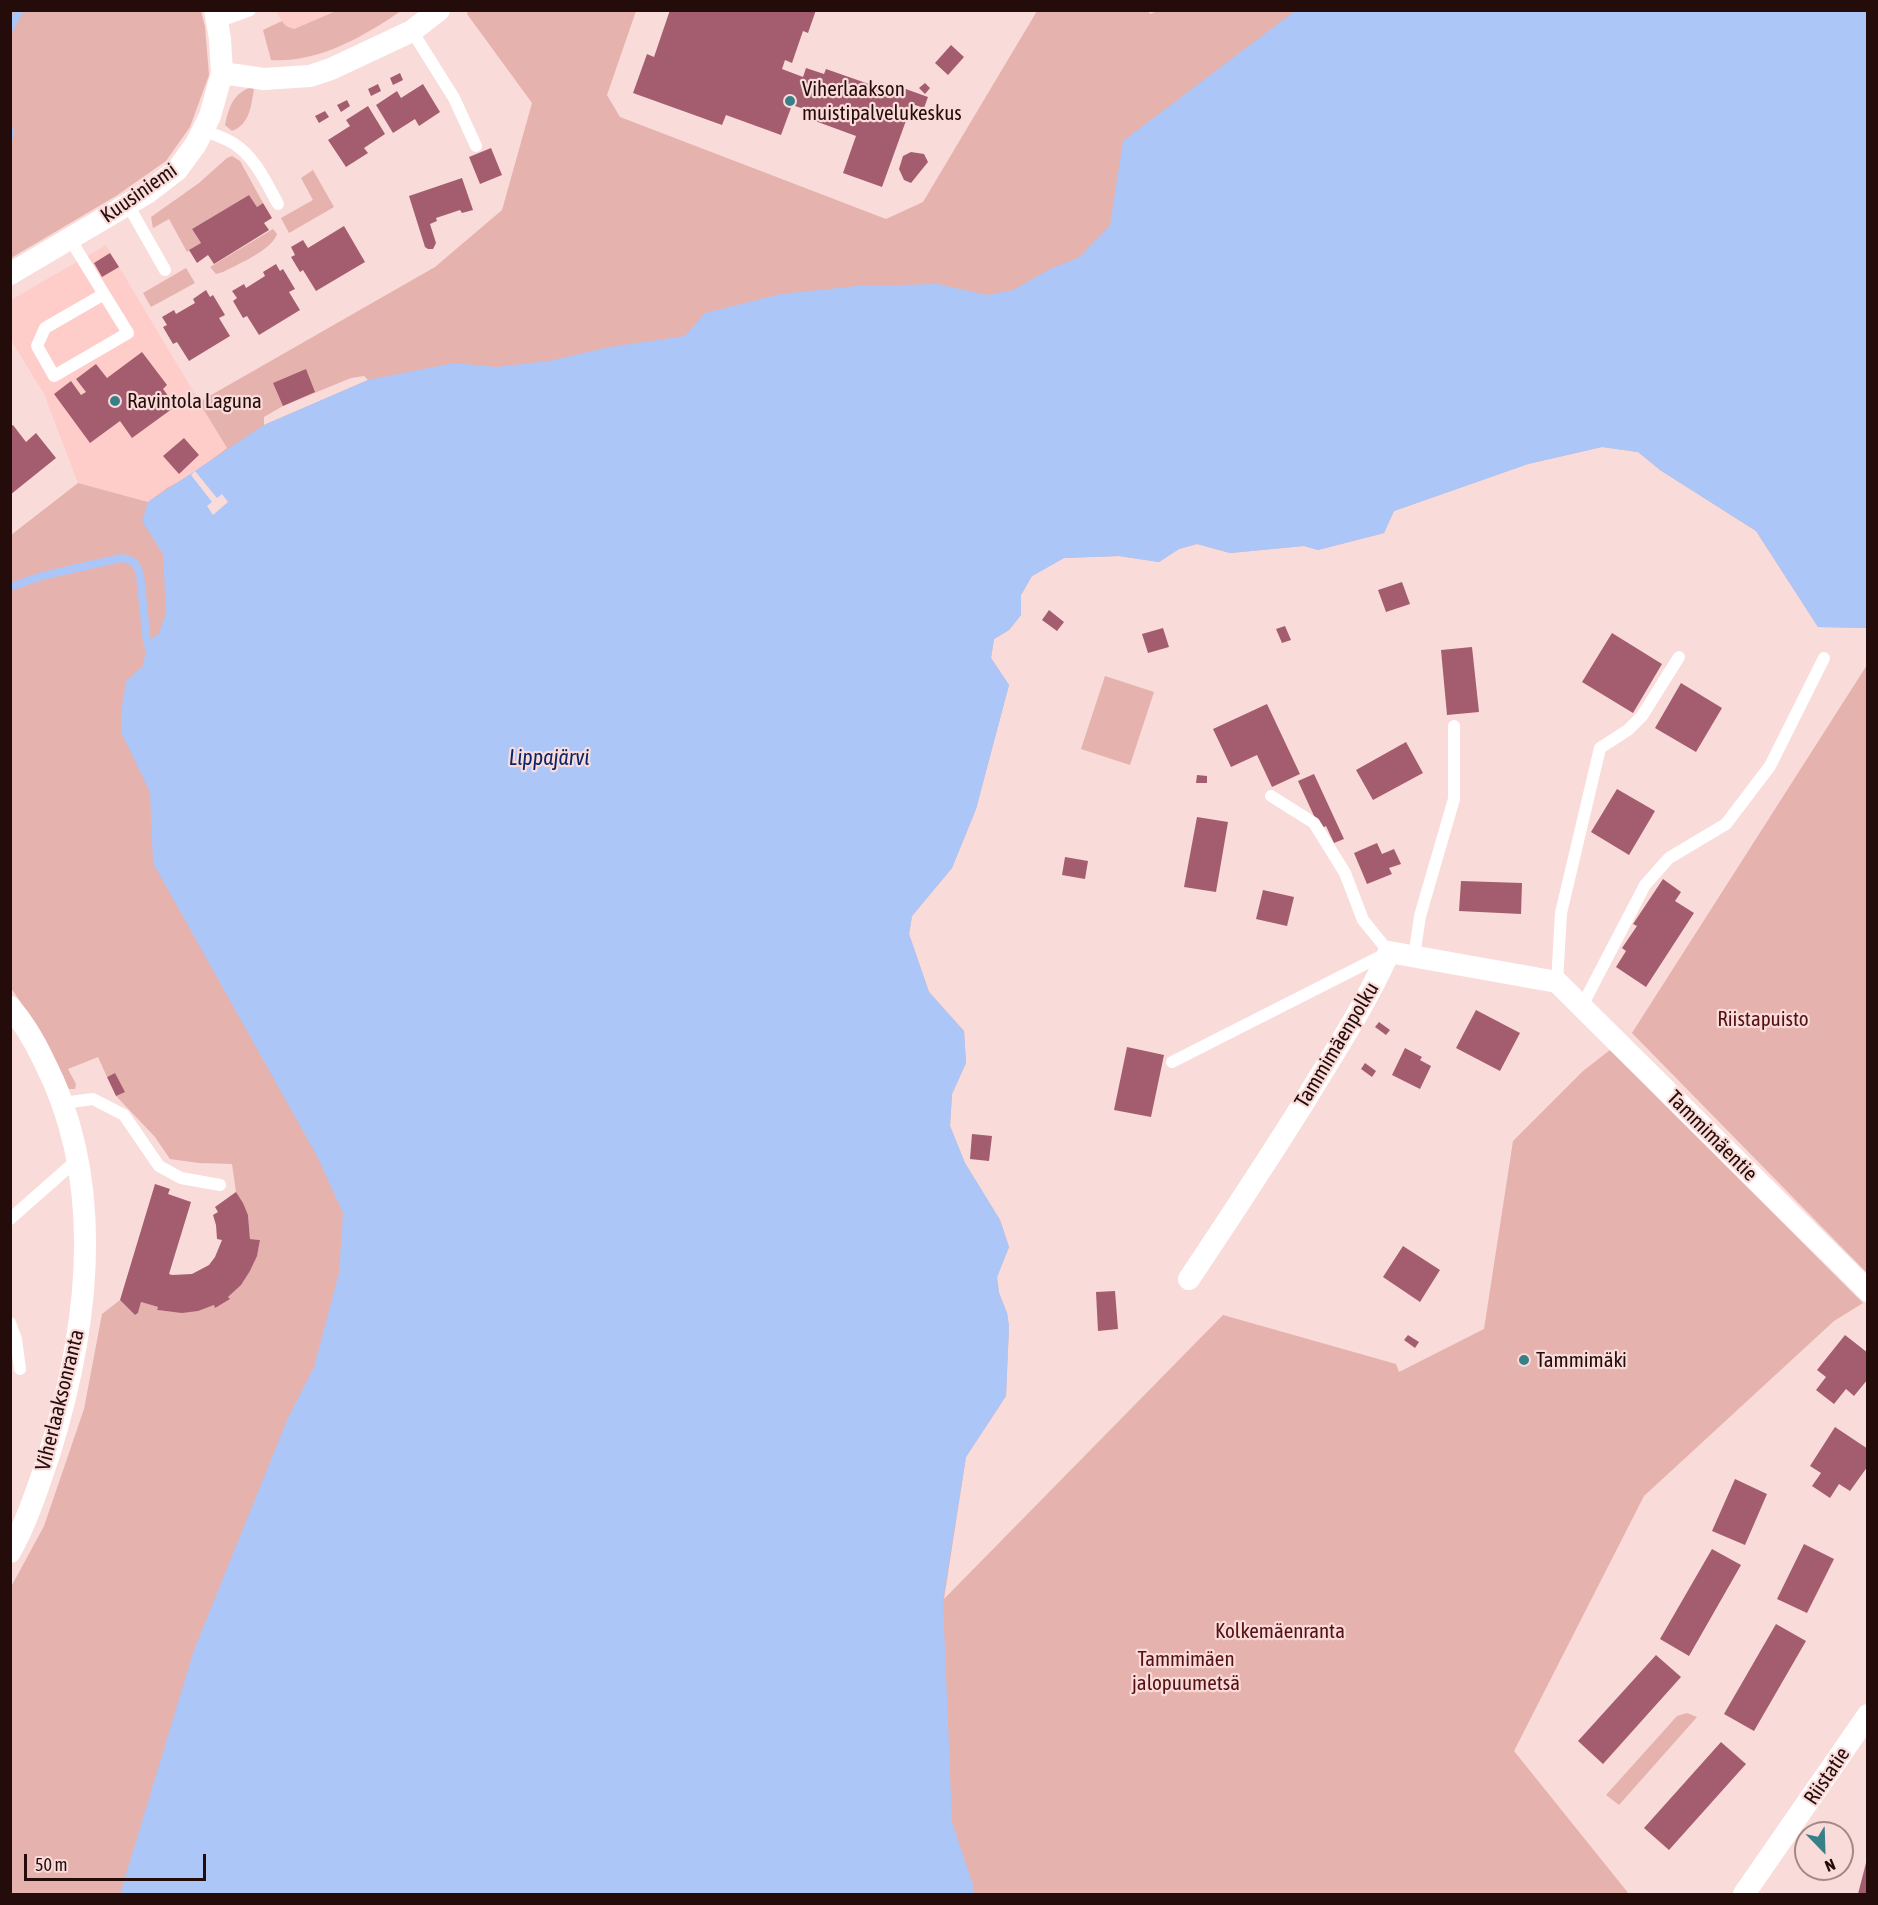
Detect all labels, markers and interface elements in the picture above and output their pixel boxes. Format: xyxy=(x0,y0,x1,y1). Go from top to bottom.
place label: Viherlaakson muistipalvelukeskus xyxy=(802,76,962,126)
marker: Viherlaakson muistipalvelukeskus xyxy=(783,94,797,108)
street label: Kuusiniemi xyxy=(96,158,182,228)
place label: Ravintola Laguna xyxy=(127,388,262,414)
marker: Ravintola Laguna xyxy=(108,394,122,408)
water label: Lippajärvi xyxy=(509,745,589,771)
street label: Tammimäenpolku xyxy=(1290,978,1384,1112)
park label: Riistapuisto xyxy=(1717,1006,1809,1032)
street label: Tammimäentie xyxy=(1662,1086,1762,1186)
street label: Viherlaaksonranta xyxy=(30,1327,90,1473)
place label: Tammimäki xyxy=(1536,1347,1627,1373)
marker: Tammimäki xyxy=(1517,1353,1531,1367)
park label: Kolkemäenranta xyxy=(1215,1618,1345,1644)
park label: Tammimäen jalopuumetsä xyxy=(1132,1646,1240,1696)
street label: Riistatie xyxy=(1799,1743,1855,1809)
north arrow xyxy=(1794,1821,1854,1881)
scale bar xyxy=(27,1842,208,1880)
text: 50 m xyxy=(35,1854,67,1875)
text: N xyxy=(1822,1856,1838,1876)

